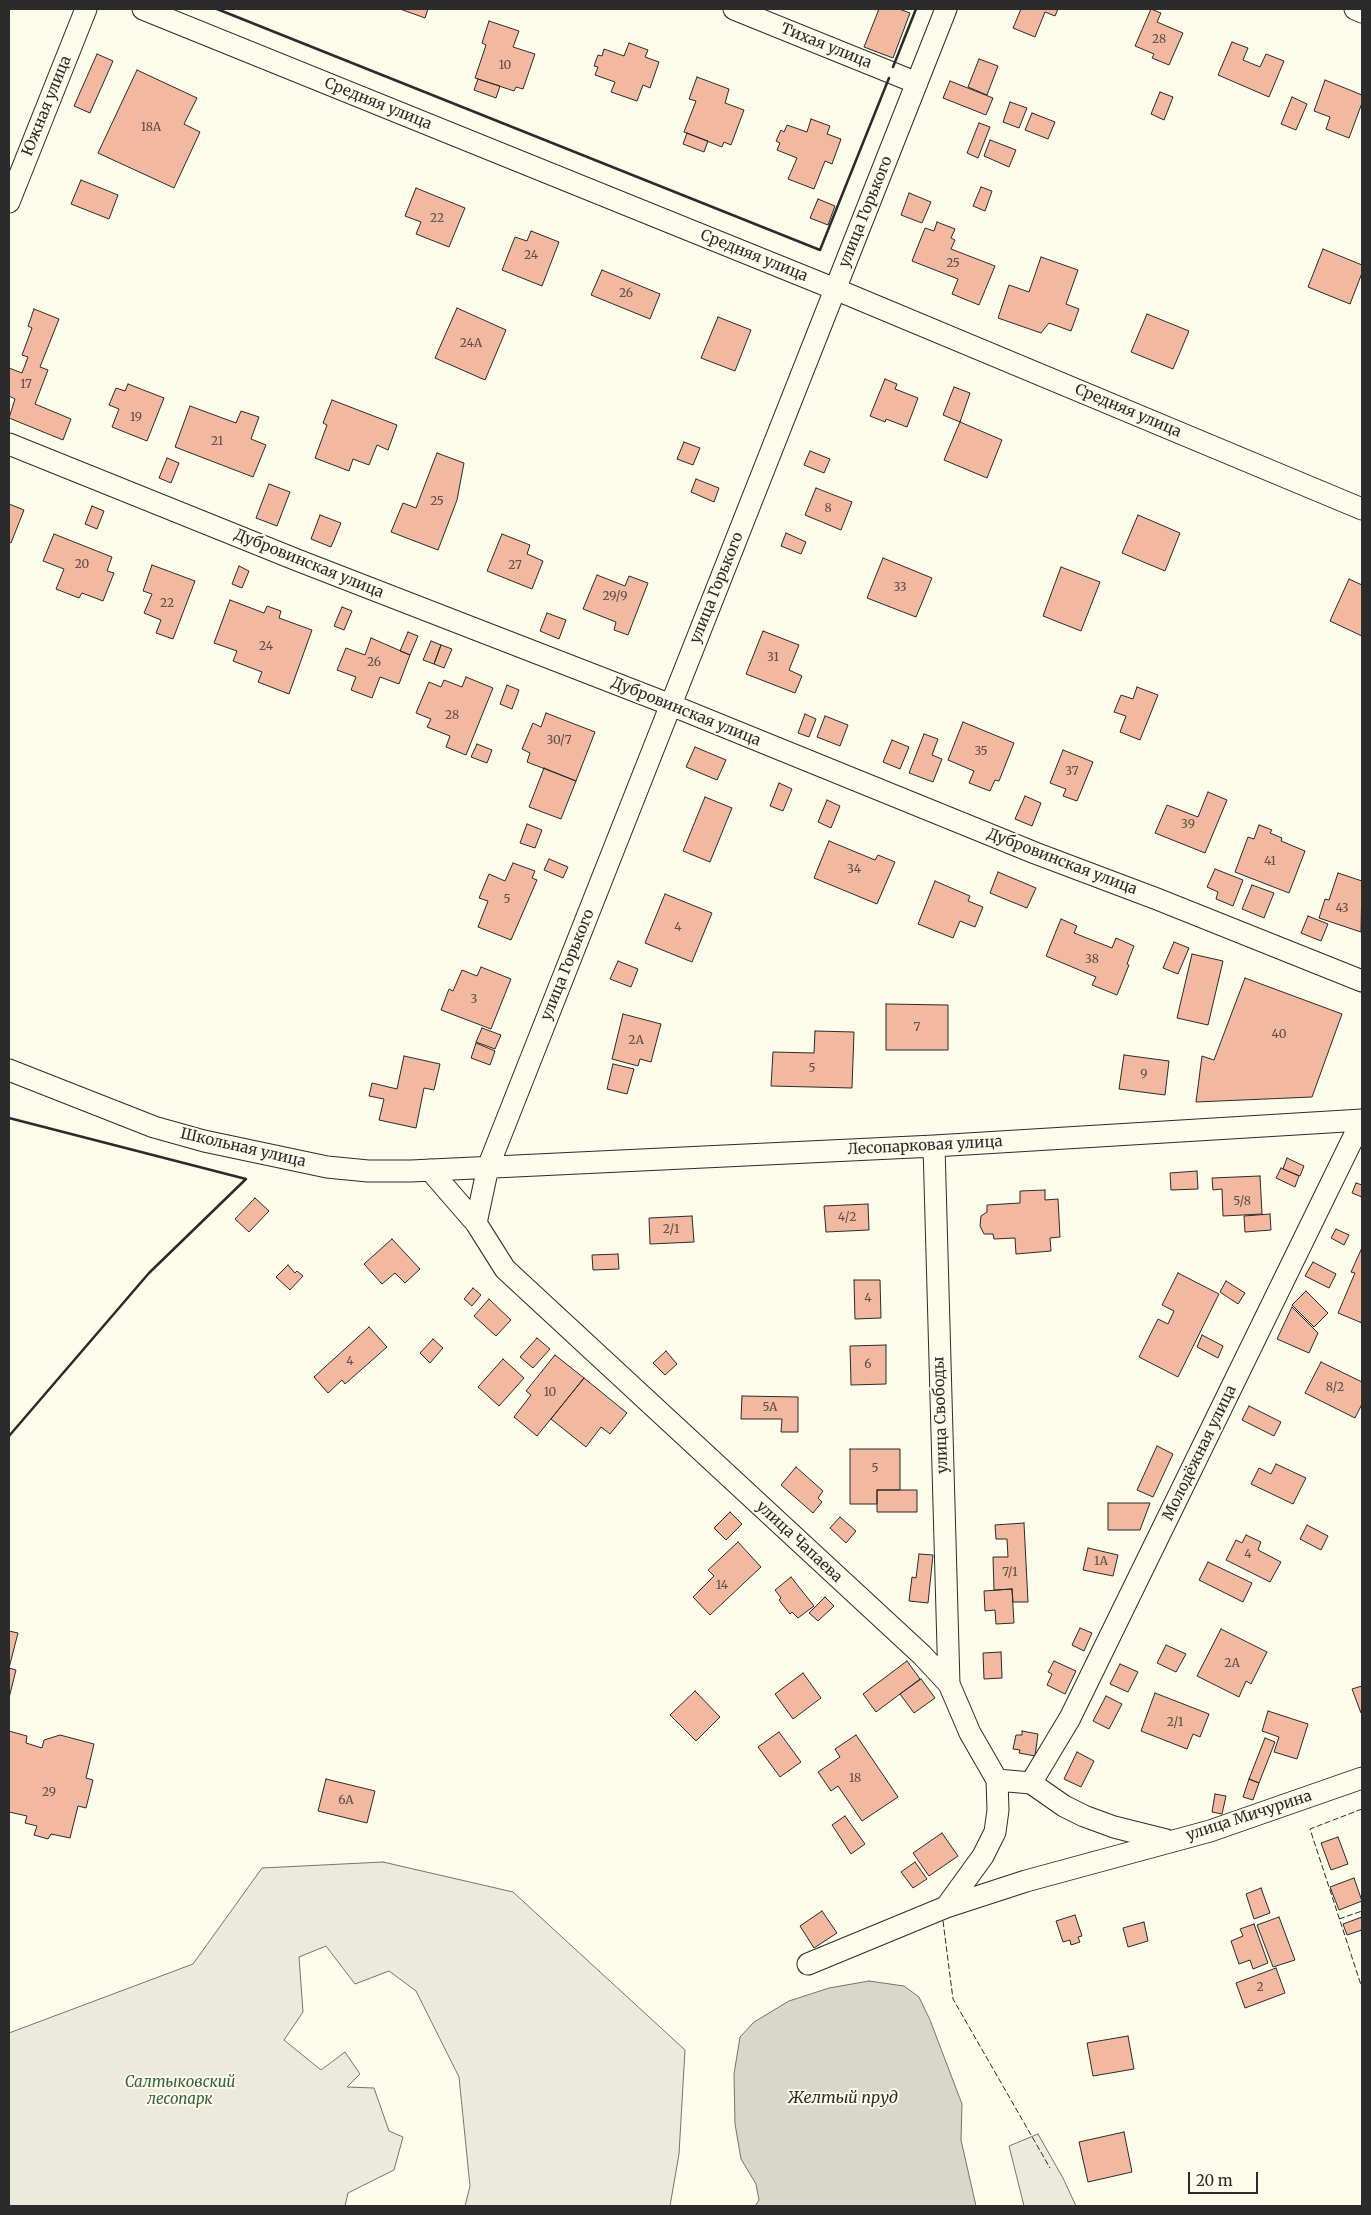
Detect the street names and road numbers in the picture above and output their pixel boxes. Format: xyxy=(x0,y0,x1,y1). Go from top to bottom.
street label: Тихая улица xyxy=(778,20,874,72)
street label: Южная улица xyxy=(19,53,75,159)
street label: Средняя улица xyxy=(322,74,434,134)
street label: улица Горького xyxy=(835,154,897,270)
street label: Средняя улица xyxy=(698,226,810,286)
street label: Средняя улица xyxy=(1072,380,1184,442)
street label: Дубровинская улица xyxy=(232,526,386,602)
street label: улица Горького xyxy=(686,530,748,646)
street label: Дубровинская улица xyxy=(609,674,763,750)
street label: Дубровинская улица xyxy=(984,825,1140,899)
street label: улица Горького xyxy=(537,907,599,1023)
street label: Школьная улица xyxy=(179,1125,307,1171)
street label: Лесопарковая улица xyxy=(847,1133,1003,1159)
street label: улица Свободы xyxy=(930,1356,952,1474)
street label: Молодёжная улица xyxy=(1159,1382,1241,1524)
street label: улица Чапаева xyxy=(752,1498,846,1586)
street label: улица Мичурина xyxy=(1184,1787,1314,1845)

